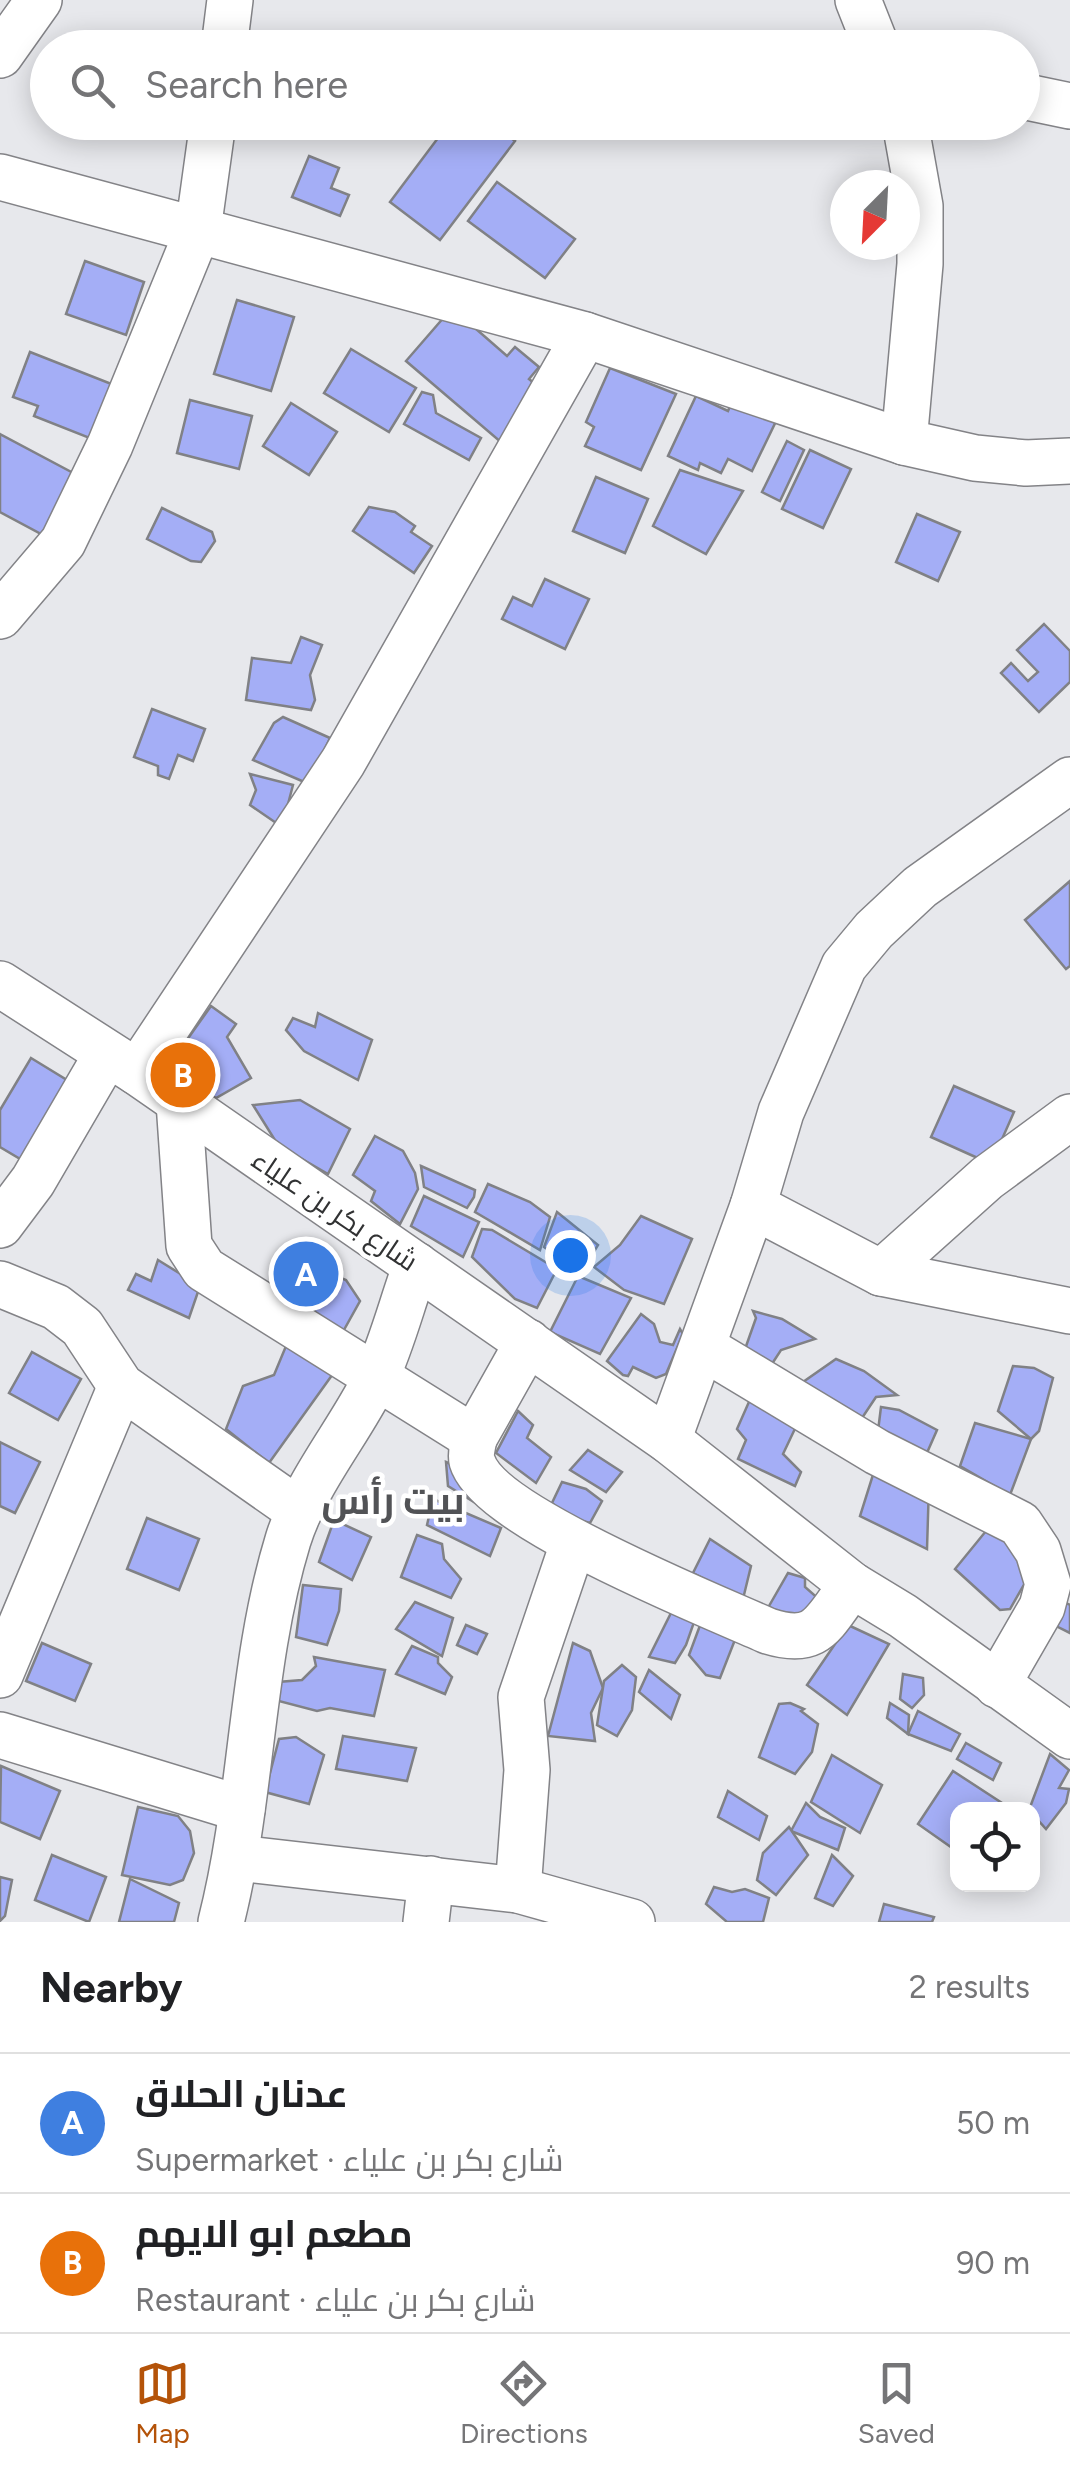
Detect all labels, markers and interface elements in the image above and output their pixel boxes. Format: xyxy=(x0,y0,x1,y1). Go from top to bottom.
search box xyxy=(30,30,1040,140)
icon: search xyxy=(65,58,120,113)
text: Search here xyxy=(145,62,348,108)
north arrow xyxy=(830,170,920,260)
pin: B xyxy=(150,1038,216,1112)
street label: شارع بكر بن علياء xyxy=(244,1142,425,1280)
your location xyxy=(545,1230,596,1281)
pin: A xyxy=(274,1236,338,1312)
district label: بيت رأس xyxy=(321,1476,465,1524)
map controls xyxy=(950,1802,1040,1892)
button: locate xyxy=(950,1802,1040,1892)
text: Nearby xyxy=(40,1962,182,2013)
text: 2 results xyxy=(909,1968,1030,2006)
text: عدنان الحلاق xyxy=(135,2071,348,2117)
text: A xyxy=(61,2104,84,2142)
text: 50 m xyxy=(956,2104,1030,2142)
text: Supermarket · شارع بكر بن علياء xyxy=(135,2141,564,2179)
text: مطعم ابو الايهم xyxy=(135,2211,413,2257)
text: B xyxy=(63,2244,82,2282)
text: 90 m xyxy=(956,2244,1030,2282)
text: Restaurant · شارع بكر بن علياء xyxy=(135,2281,535,2319)
tab: Map xyxy=(135,2356,190,2450)
tab: Directions xyxy=(460,2356,588,2450)
tab: Saved xyxy=(858,2356,935,2450)

